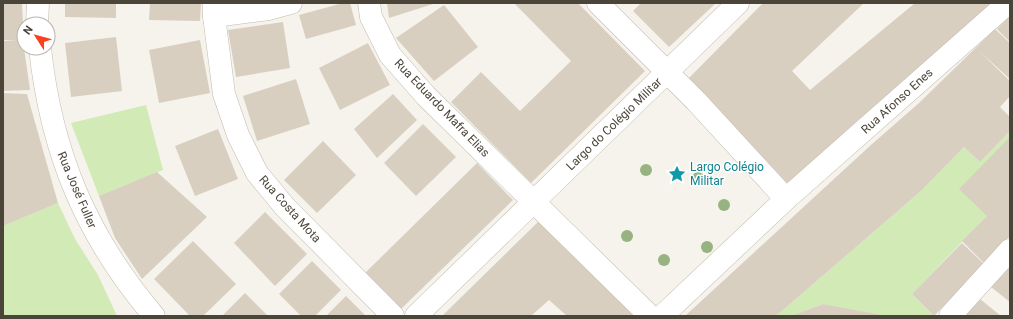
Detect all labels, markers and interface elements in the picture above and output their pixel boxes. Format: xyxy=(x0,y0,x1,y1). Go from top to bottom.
north arrow xyxy=(16,16,56,56)
text: N xyxy=(21,23,36,37)
street label: Rua Eduardo Mafra Elias xyxy=(392,56,492,160)
street label: Rua Afonso Enes xyxy=(858,65,936,137)
street label: Largo do Colégio Militar xyxy=(563,75,665,173)
street label: Rua José Fuller xyxy=(55,150,99,230)
place label: Largo Colégio Militar xyxy=(690,160,764,188)
place icon: Largo Colégio Militar xyxy=(667,164,687,184)
street label: Rua Costa Mota xyxy=(256,173,324,245)

